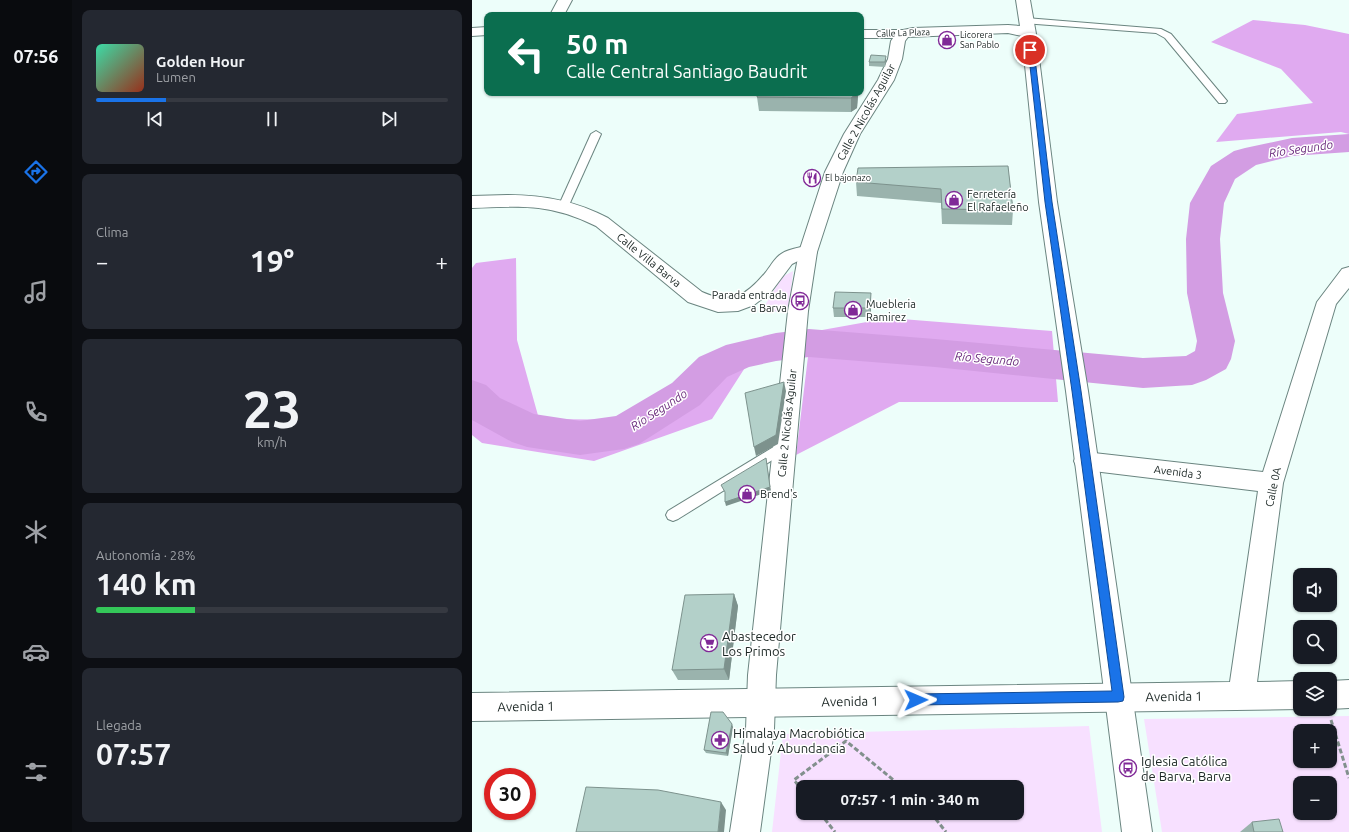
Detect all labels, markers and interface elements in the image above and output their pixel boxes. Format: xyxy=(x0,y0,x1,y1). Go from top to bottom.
street label: Calle La Plaza xyxy=(876,27,930,39)
icon: left xyxy=(500,28,552,80)
text: 50 m xyxy=(566,28,628,59)
shop icon: Licorera San Pablo xyxy=(937,30,957,50)
place label: Licorera San Pablo xyxy=(960,30,999,50)
pin xyxy=(1013,33,1047,67)
icon: arrive xyxy=(1019,39,1041,61)
text: 07:56 xyxy=(13,46,59,66)
text: Golden Hour xyxy=(156,53,245,70)
text: Calle Central Santiago Baudrit xyxy=(566,61,807,81)
street label: Calle 2 Nicolás Aguilar xyxy=(834,61,898,162)
text: Lumen xyxy=(156,70,196,84)
icon: previous xyxy=(144,108,166,130)
icon: pause xyxy=(261,108,283,130)
icon: next xyxy=(378,108,400,130)
water label: Río Segundo xyxy=(1268,138,1334,159)
icon: directions xyxy=(22,158,50,186)
restaurant icon: El bajonazo xyxy=(802,168,822,188)
place label: El bajonazo xyxy=(825,173,871,183)
place label: Ferretería El Rafaeleño xyxy=(967,188,1029,213)
shop icon: Ferretería El Rafaeleño xyxy=(944,190,964,210)
text: Clima xyxy=(96,225,128,239)
street label: Calle Villa Barva xyxy=(615,231,683,289)
text: 19° xyxy=(250,244,294,278)
text: − xyxy=(96,249,108,274)
text: + xyxy=(436,249,448,274)
icon: music xyxy=(22,278,50,306)
place label: Parada entrada a Barva xyxy=(712,289,787,314)
bus stop icon: Parada entrada a Barva xyxy=(790,291,810,311)
place label: Muebleria Ramirez xyxy=(866,298,916,323)
shop icon: Muebleria Ramirez xyxy=(843,300,863,320)
water label: Río Segundo xyxy=(954,349,1020,368)
street label: Calle 2 Nicolás Aguilar xyxy=(775,368,799,478)
text: 23 xyxy=(243,380,301,438)
water label: Río Segundo xyxy=(628,386,690,433)
icon: phone xyxy=(22,398,50,426)
text: km/h xyxy=(257,435,287,449)
street label: Avenida 3 xyxy=(1153,463,1203,481)
street label: Calle 0A xyxy=(1263,465,1283,508)
shop icon: Brend's xyxy=(737,484,757,504)
place label: Brend's xyxy=(760,488,798,500)
icon: climate xyxy=(22,518,50,546)
text: Autonomía · 28% xyxy=(96,548,195,562)
text: 140 km xyxy=(96,567,197,601)
map controls xyxy=(1293,568,1337,820)
button: sound xyxy=(1293,568,1337,612)
button: search xyxy=(1293,620,1337,664)
place label: Abastecedor Los Primos xyxy=(722,629,796,658)
supermarket icon: Abastecedor Los Primos xyxy=(699,633,719,653)
icon: car xyxy=(22,638,50,666)
button: layers xyxy=(1293,672,1337,716)
position arrow xyxy=(895,679,937,721)
street label: Avenida 1 xyxy=(1145,689,1203,703)
street label: Avenida 1 xyxy=(821,694,879,708)
street label: Avenida 1 xyxy=(497,699,555,713)
text: Llegada xyxy=(96,718,142,732)
button: + xyxy=(1293,724,1337,768)
place label: Himalaya Macrobiótica Salud y Abundancia xyxy=(733,726,865,755)
pharmacy icon: Himalaya Macrobiótica Salud y Abundancia xyxy=(710,730,730,750)
text: 07:57 xyxy=(96,737,171,771)
place label: Iglesia Católica de Barva, Barva xyxy=(1141,754,1231,784)
icon: filters xyxy=(22,758,50,786)
bus stop icon: Iglesia Católica de Barva, Barva xyxy=(1118,758,1138,778)
speed limit sign: 30 xyxy=(484,768,536,820)
button: − xyxy=(1293,776,1337,820)
text: 07:57 · 1 min · 340 m xyxy=(841,791,979,808)

